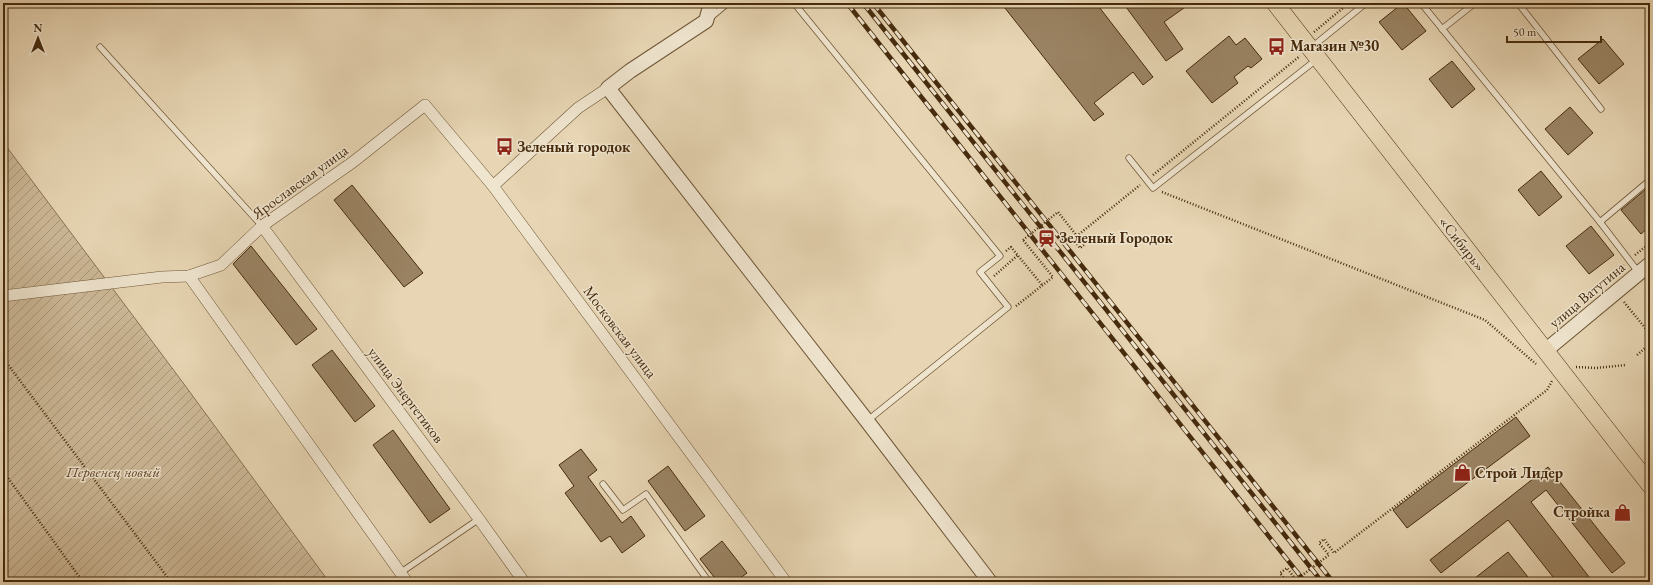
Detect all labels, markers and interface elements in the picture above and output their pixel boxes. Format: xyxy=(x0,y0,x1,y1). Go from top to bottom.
north arrow xyxy=(18,18,58,58)
scale bar xyxy=(1507,18,1601,44)
text: N xyxy=(34,21,43,35)
text: 50 m xyxy=(1513,24,1537,40)
bus stop icon: Магазин №30 xyxy=(1267,36,1287,56)
place label: Магазин №30 xyxy=(1290,36,1379,55)
bus stop icon: Зеленый городок xyxy=(494,137,514,157)
place label: Зеленый городок xyxy=(517,137,631,156)
street label: Ярославская улица xyxy=(247,140,351,223)
street label: «Сибирь» xyxy=(1435,212,1490,275)
station icon: Зеленый Городок xyxy=(1036,228,1056,248)
place label: Зеленый Городок xyxy=(1059,228,1174,247)
street label: улица Ватутина xyxy=(1545,257,1629,332)
street label: Московская улица xyxy=(579,282,661,382)
street label: улица Энергетиков xyxy=(364,343,449,446)
park label: Первенец новый xyxy=(65,462,160,481)
shop icon: Строй Лидер xyxy=(1452,463,1472,483)
place label: Строй Лидер xyxy=(1475,463,1563,482)
place label: Стройка xyxy=(1553,502,1610,521)
shop icon: Стройка xyxy=(1613,502,1633,522)

